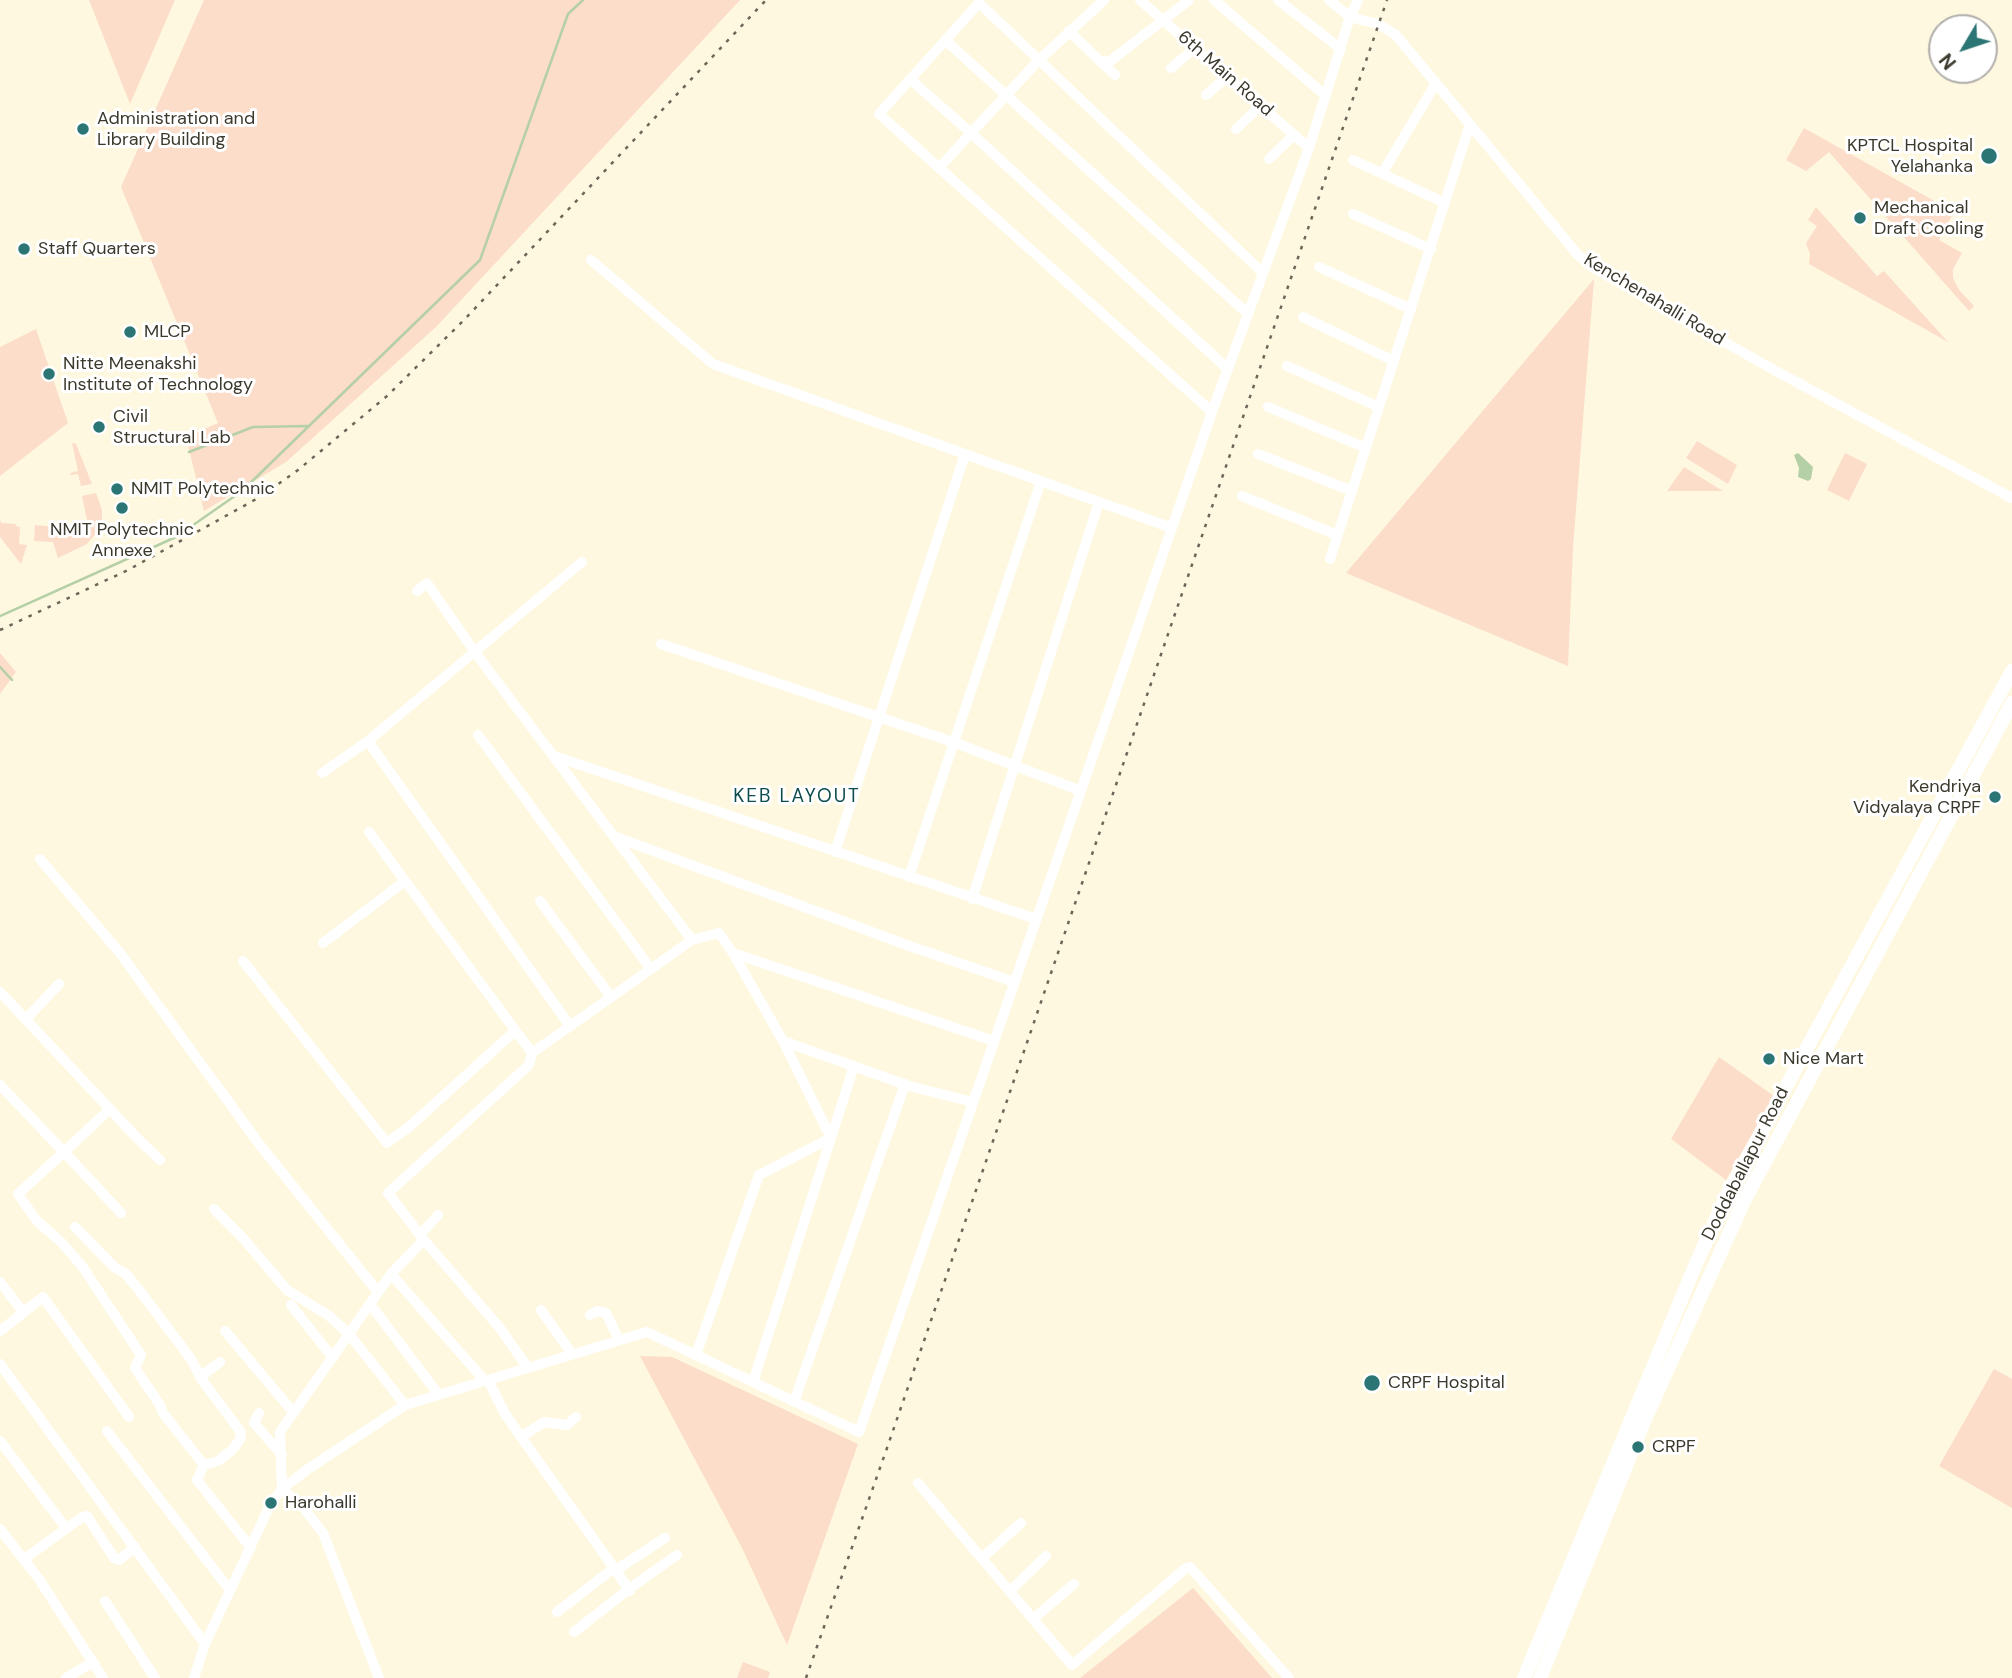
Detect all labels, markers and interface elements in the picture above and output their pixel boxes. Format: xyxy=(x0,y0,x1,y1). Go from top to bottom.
north arrow xyxy=(1928,14,1998,84)
street label: 6th Main Road xyxy=(1173,27,1277,121)
text: N xyxy=(1934,48,1962,75)
place label: Administration and Library Building xyxy=(97,108,255,150)
marker: Administration and Library Building xyxy=(75,121,91,137)
place label: KPTCL Hospital Yelahanka xyxy=(1847,135,1973,178)
marker: KPTCL Hospital Yelahanka xyxy=(1979,146,1999,166)
place label: Mechanical Draft Cooling xyxy=(1874,197,1984,240)
marker: Mechanical Draft Cooling xyxy=(1852,210,1868,226)
place label: Staff Quarters xyxy=(38,238,156,260)
marker: Staff Quarters xyxy=(16,241,32,257)
street label: Kenchenahalli Road xyxy=(1580,249,1728,351)
place label: MLCP xyxy=(144,321,191,343)
marker: MLCP xyxy=(122,324,138,340)
place label: Nitte Meenakshi Institute of Technology xyxy=(63,353,253,396)
marker: Nitte Meenakshi Institute of Technology xyxy=(41,366,57,382)
place label: Civil Structural Lab xyxy=(113,406,231,448)
marker: Civil Structural Lab xyxy=(91,419,107,435)
place label: NMIT Polytechnic xyxy=(131,478,275,500)
marker: NMIT Polytechnic xyxy=(109,481,125,497)
marker: NMIT Polytechnic Annexe xyxy=(114,500,130,516)
place label: NMIT Polytechnic Annexe xyxy=(50,519,194,562)
place label: Kendriya Vidyalaya CRPF xyxy=(1853,776,1981,818)
district label: KEB LAYOUT xyxy=(735,786,859,808)
marker: Kendriya Vidyalaya CRPF xyxy=(1987,789,2003,805)
place label: Nice Mart xyxy=(1783,1048,1864,1070)
marker: Nice Mart xyxy=(1761,1051,1777,1067)
street label: Doddaballapur Road xyxy=(1698,1084,1794,1244)
place label: CRPF Hospital xyxy=(1388,1372,1505,1394)
marker: CRPF Hospital xyxy=(1362,1373,1382,1393)
place label: CRPF xyxy=(1652,1436,1696,1458)
marker: CRPF xyxy=(1630,1439,1646,1455)
place label: Harohalli xyxy=(285,1492,357,1514)
marker: Harohalli xyxy=(263,1495,279,1511)

